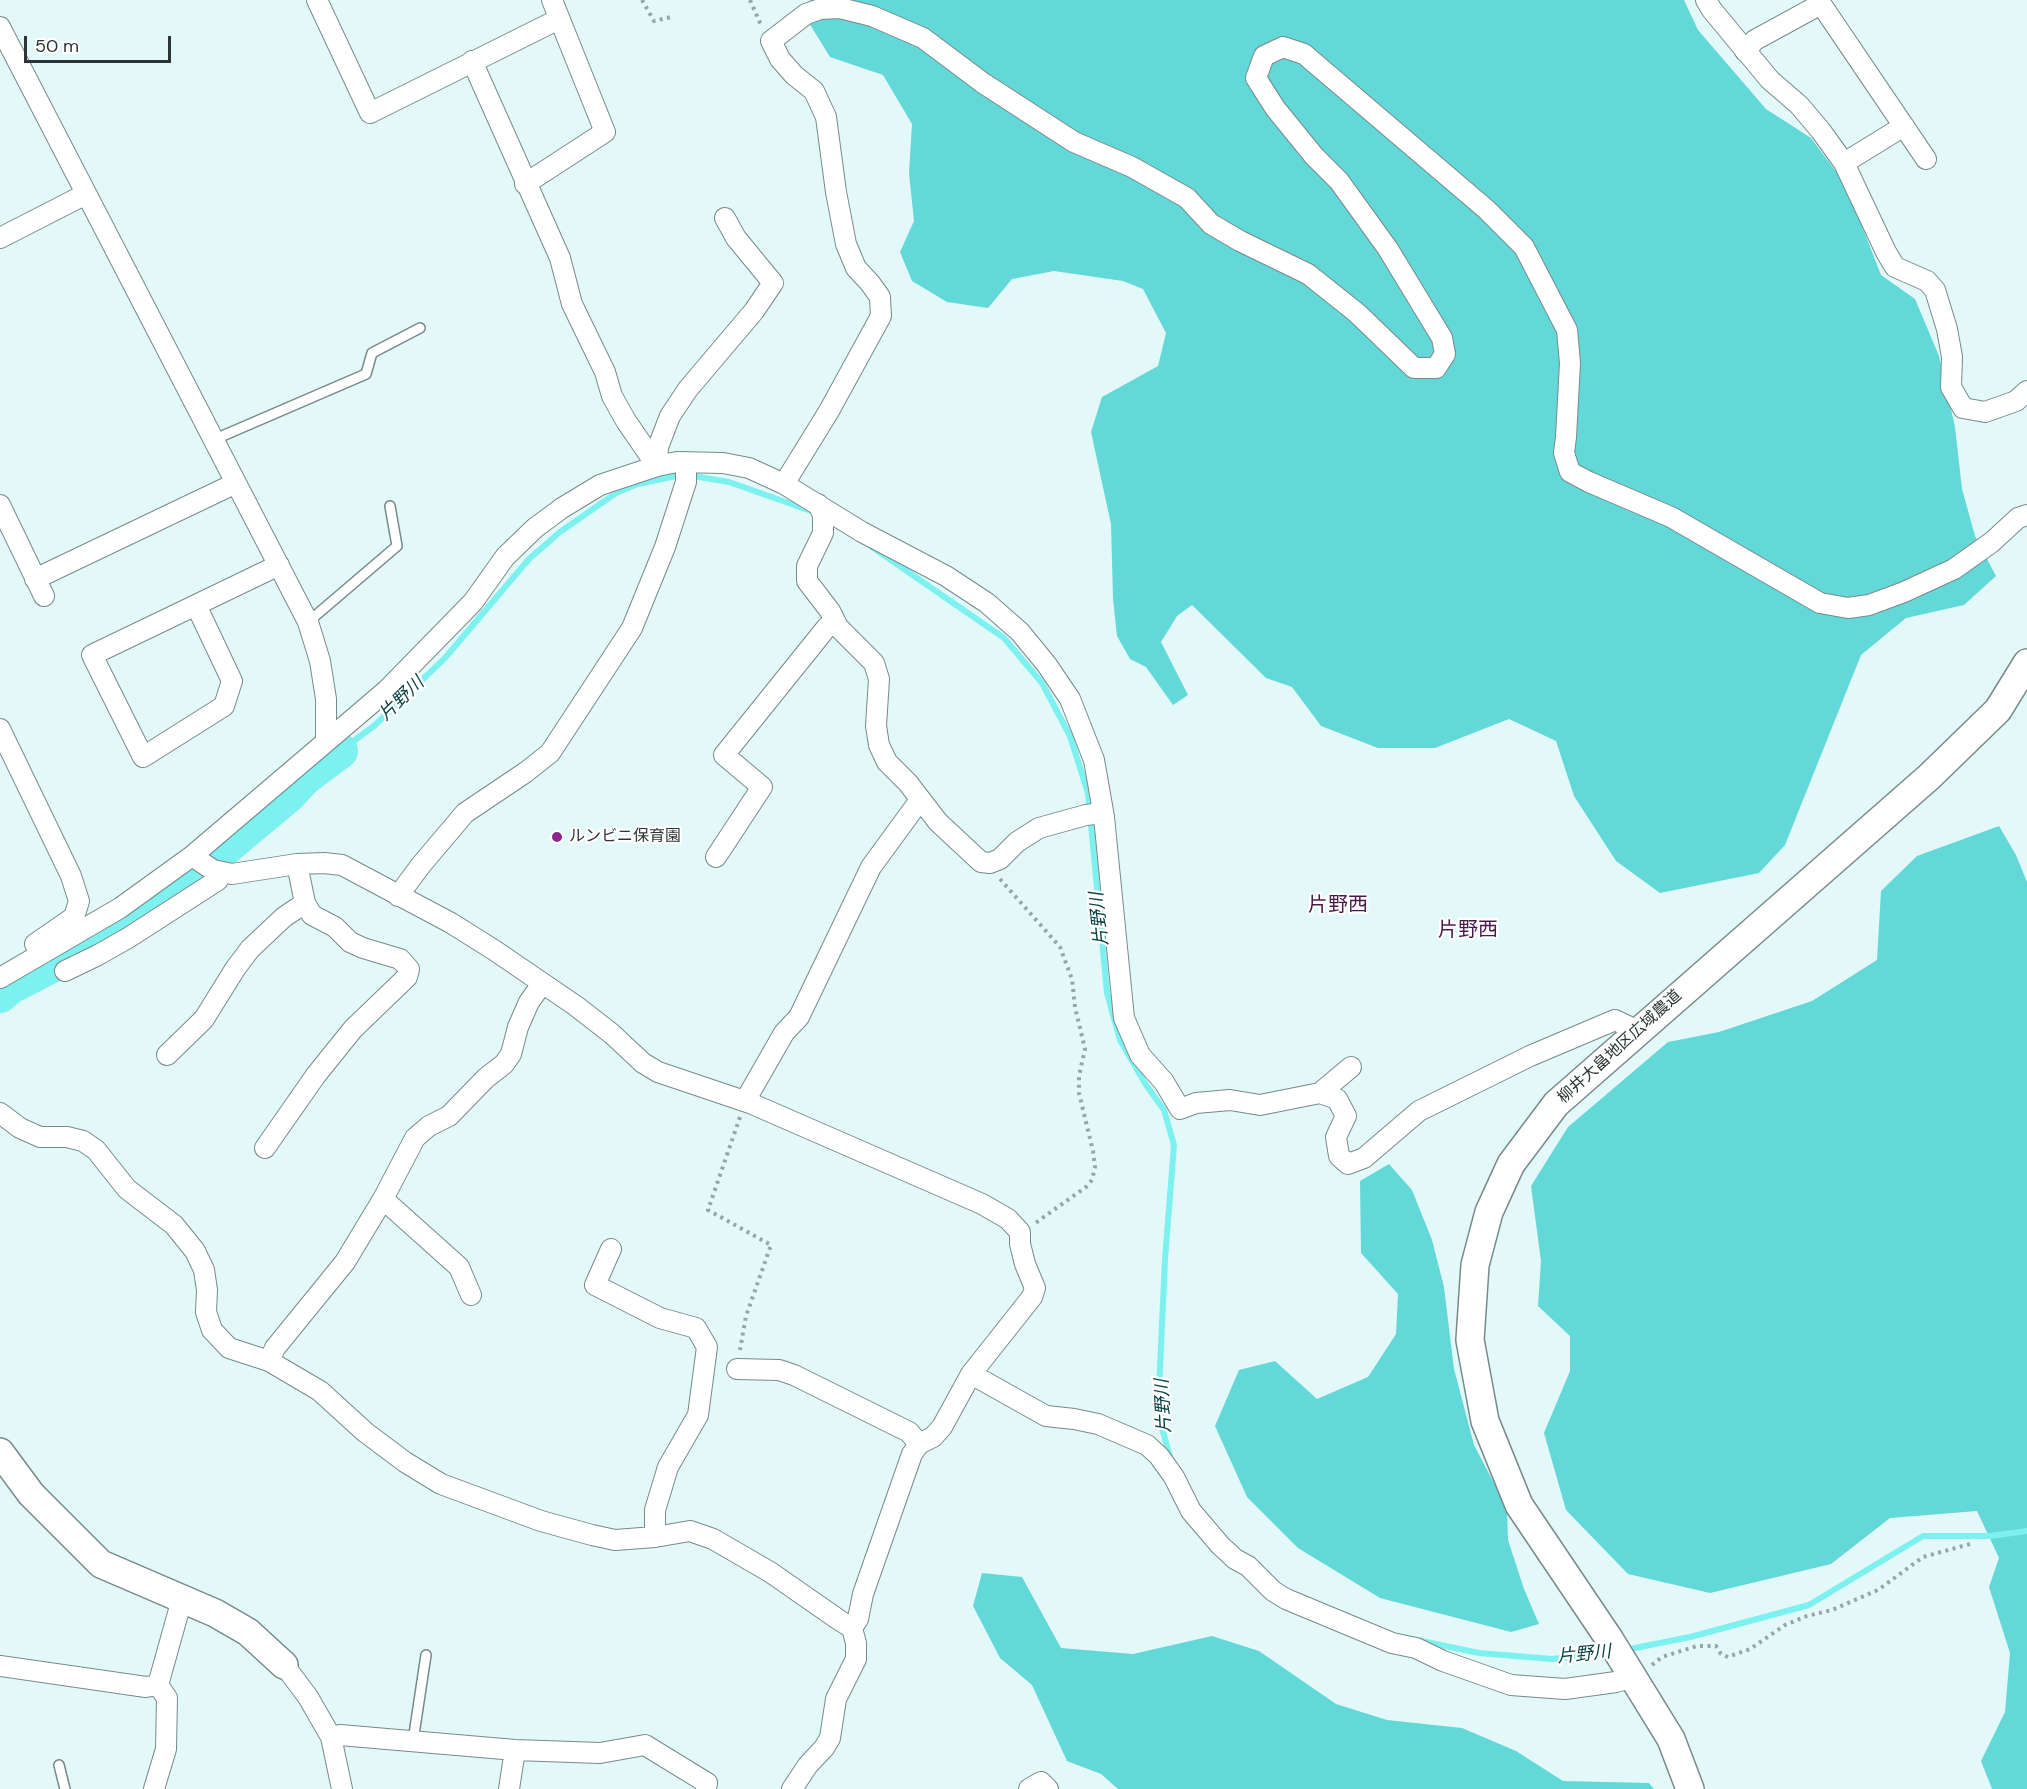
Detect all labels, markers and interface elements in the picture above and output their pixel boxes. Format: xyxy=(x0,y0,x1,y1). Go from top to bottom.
scale bar xyxy=(27,24,174,62)
text: 50 m xyxy=(35,34,79,58)
water label: 片野川 xyxy=(375,672,429,726)
place label: ルンビニ保育園 xyxy=(569,827,681,847)
marker: ルンビニ保育園 xyxy=(550,830,564,844)
water label: 片野川 xyxy=(1086,891,1114,947)
district label: 片野西 xyxy=(1308,894,1368,918)
district label: 片野西 xyxy=(1438,919,1498,943)
street label: 柳井大畠地区広域農道 xyxy=(1554,986,1686,1108)
water label: 片野川 xyxy=(1152,1378,1176,1434)
water label: 片野川 xyxy=(1556,1641,1612,1669)

